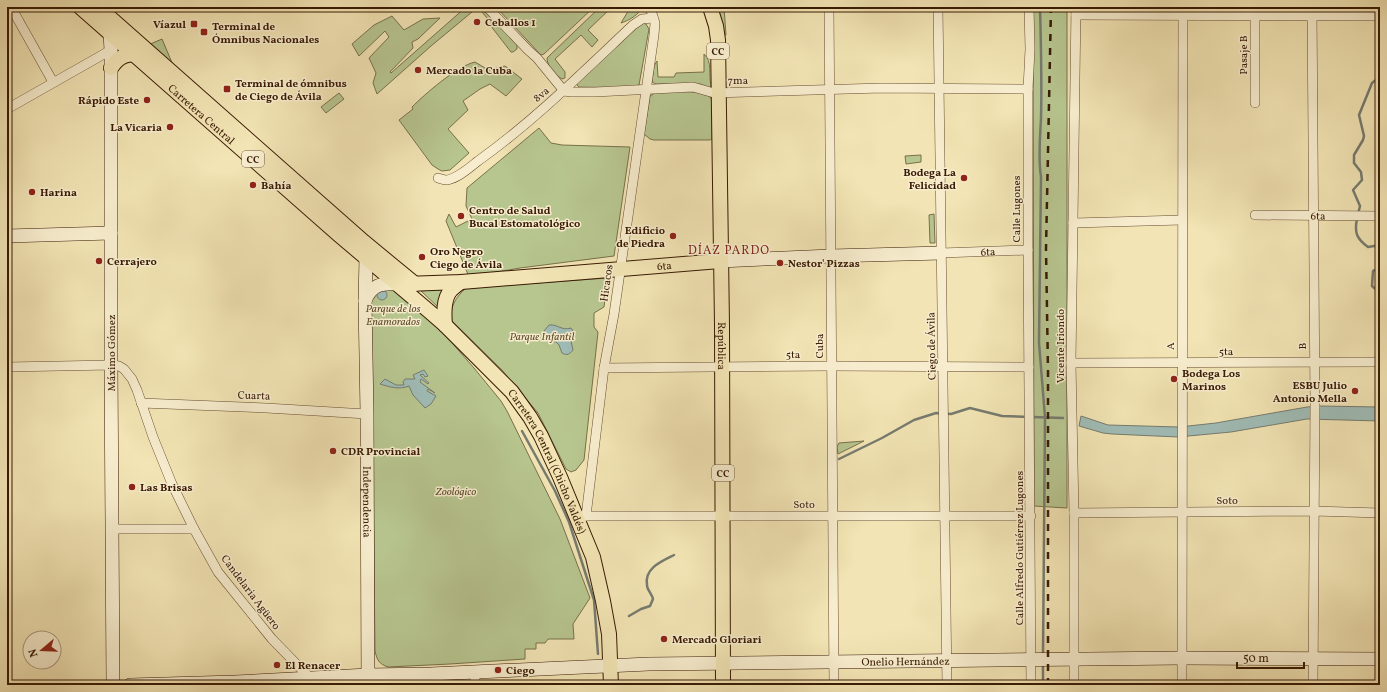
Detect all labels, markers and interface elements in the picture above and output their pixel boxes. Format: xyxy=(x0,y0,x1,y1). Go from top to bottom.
place label: Ceballos 1 xyxy=(485,16,536,31)
marker: Ceballos 1 xyxy=(472,17,482,27)
place label: Víazul xyxy=(153,18,186,33)
marker: Víazul xyxy=(189,19,199,29)
place label: Terminal de Ómnibus Nacionales xyxy=(212,20,319,48)
marker: Terminal de Ómnibus Nacionales xyxy=(199,27,209,37)
street label: Pasaje B xyxy=(1237,35,1252,75)
road number: CC xyxy=(707,43,729,59)
place label: Mercado la Cuba xyxy=(426,64,512,79)
marker: Mercado la Cuba xyxy=(413,65,423,75)
street label: 7ma xyxy=(728,74,749,89)
place label: Terminal de ómnibus de Ciego de Ávila xyxy=(235,77,347,105)
street label: Carretera Central xyxy=(164,82,237,149)
marker: Terminal de ómnibus de Ciego de Ávila xyxy=(222,84,232,94)
street label: 8va xyxy=(531,84,554,106)
place label: Rápido Este xyxy=(78,94,139,109)
marker: Rápido Este xyxy=(142,95,152,105)
place label: La Vicaria xyxy=(110,121,162,136)
marker: La Vicaria xyxy=(165,122,175,132)
road number: CC xyxy=(242,151,264,167)
place label: Bodega La Felicidad xyxy=(903,166,956,194)
marker: Bodega La Felicidad xyxy=(959,173,969,183)
street label: Calle Lugones xyxy=(1010,175,1025,242)
place label: Bahía xyxy=(261,179,291,194)
marker: Bahía xyxy=(248,180,258,190)
place label: Harina xyxy=(40,186,77,201)
marker: Harina xyxy=(27,187,37,197)
place label: Centro de Salud Bucal Estomatológico xyxy=(469,204,580,232)
street label: 6ta xyxy=(1310,209,1326,225)
marker: Centro de Salud Bucal Estomatológico xyxy=(456,211,466,221)
place label: Edificio de Piedra xyxy=(616,224,665,252)
marker: Edificio de Piedra xyxy=(668,231,678,241)
district label: DÍAZ PARDO xyxy=(688,242,770,259)
place label: Oro Negro Ciego de Ávila xyxy=(430,245,502,273)
street label: 6ta xyxy=(980,245,996,261)
marker: Oro Negro Ciego de Ávila xyxy=(417,252,427,262)
place label: Cerrajero xyxy=(107,255,157,270)
marker: Cerrajero xyxy=(94,256,104,266)
place label: Nestor' Pizzas xyxy=(788,257,860,272)
marker: Nestor' Pizzas xyxy=(775,258,785,268)
street label: 6ta xyxy=(656,259,673,275)
street label: Hicacos xyxy=(597,263,618,303)
park label: Parque de los Enamorados xyxy=(366,302,420,330)
street label: Vicente Iriondo xyxy=(1054,309,1069,383)
street label: Ciego de Ávila xyxy=(924,311,941,380)
street label: Máximo Gómez xyxy=(105,314,120,391)
street label: República xyxy=(713,322,728,370)
park label: Parque Infantil xyxy=(509,330,575,345)
street label: Cuba xyxy=(813,333,828,358)
street label: A xyxy=(1164,342,1179,350)
street label: B xyxy=(1296,342,1311,349)
street label: 5ta xyxy=(1219,345,1234,360)
street label: 5ta xyxy=(786,348,801,363)
place label: Bodega Los Marinos xyxy=(1182,367,1240,395)
marker: Bodega Los Marinos xyxy=(1169,374,1179,384)
place label: ESBU Julio Antonio Mella xyxy=(1273,379,1347,407)
marker: ESBU Julio Antonio Mella xyxy=(1350,386,1360,396)
street label: Carretera Central (Chicho Valdés) xyxy=(503,387,589,536)
street label: Cuarta xyxy=(237,388,271,405)
place label: CDR Provincial xyxy=(341,445,421,460)
marker: CDR Provincial xyxy=(328,446,338,456)
road number: CC xyxy=(712,465,734,481)
street label: Independencia xyxy=(358,466,373,538)
street label: Calle Alfredo Gutiérrez Lugones xyxy=(1013,470,1028,625)
place label: Las Brisas xyxy=(140,481,193,496)
marker: Las Brisas xyxy=(127,482,137,492)
park label: Zoológico xyxy=(435,485,476,500)
street label: Soto xyxy=(1216,494,1238,509)
street label: Soto xyxy=(793,498,815,513)
street label: Candelaria Agüero xyxy=(217,552,283,634)
north arrow xyxy=(22,630,62,670)
place label: Mercado Gloriari xyxy=(672,633,762,648)
marker: Mercado Gloriari xyxy=(659,634,669,644)
scale bar xyxy=(1237,644,1304,670)
text: N xyxy=(26,647,42,659)
text: 50 m xyxy=(1243,651,1269,667)
street label: Onelio Hernández xyxy=(861,655,950,671)
place label: El Renacer xyxy=(285,659,341,674)
marker: El Renacer xyxy=(272,660,282,670)
place label: Ciego xyxy=(506,664,535,679)
marker: Ciego xyxy=(493,665,503,675)

